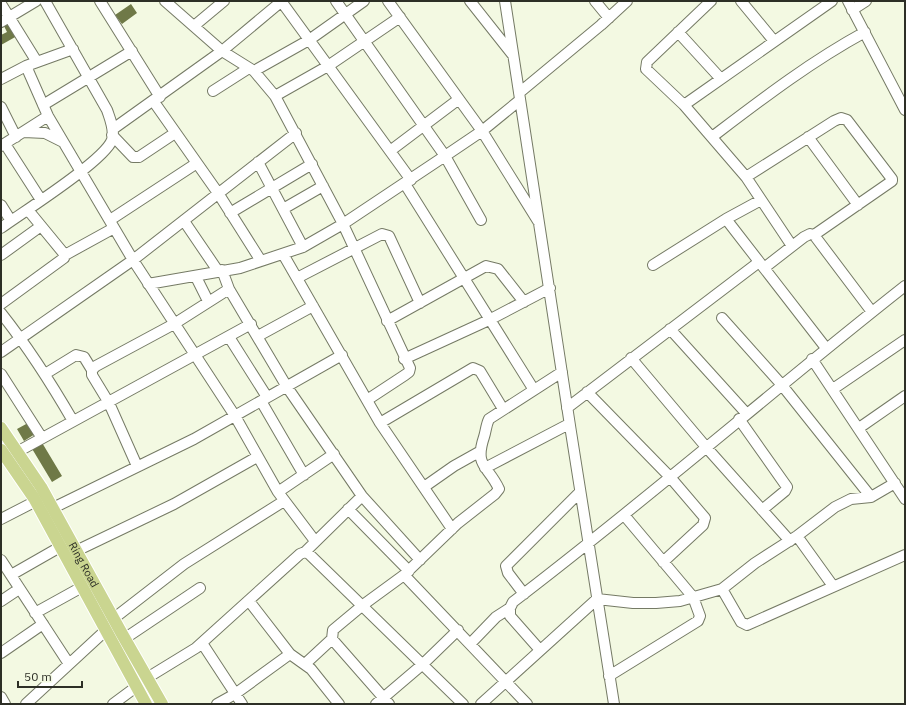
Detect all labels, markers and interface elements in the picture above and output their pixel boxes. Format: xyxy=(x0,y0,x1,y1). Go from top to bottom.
street label: Ring Road xyxy=(66,540,102,590)
scale bar xyxy=(18,663,82,689)
text: 50 m xyxy=(24,669,52,684)

